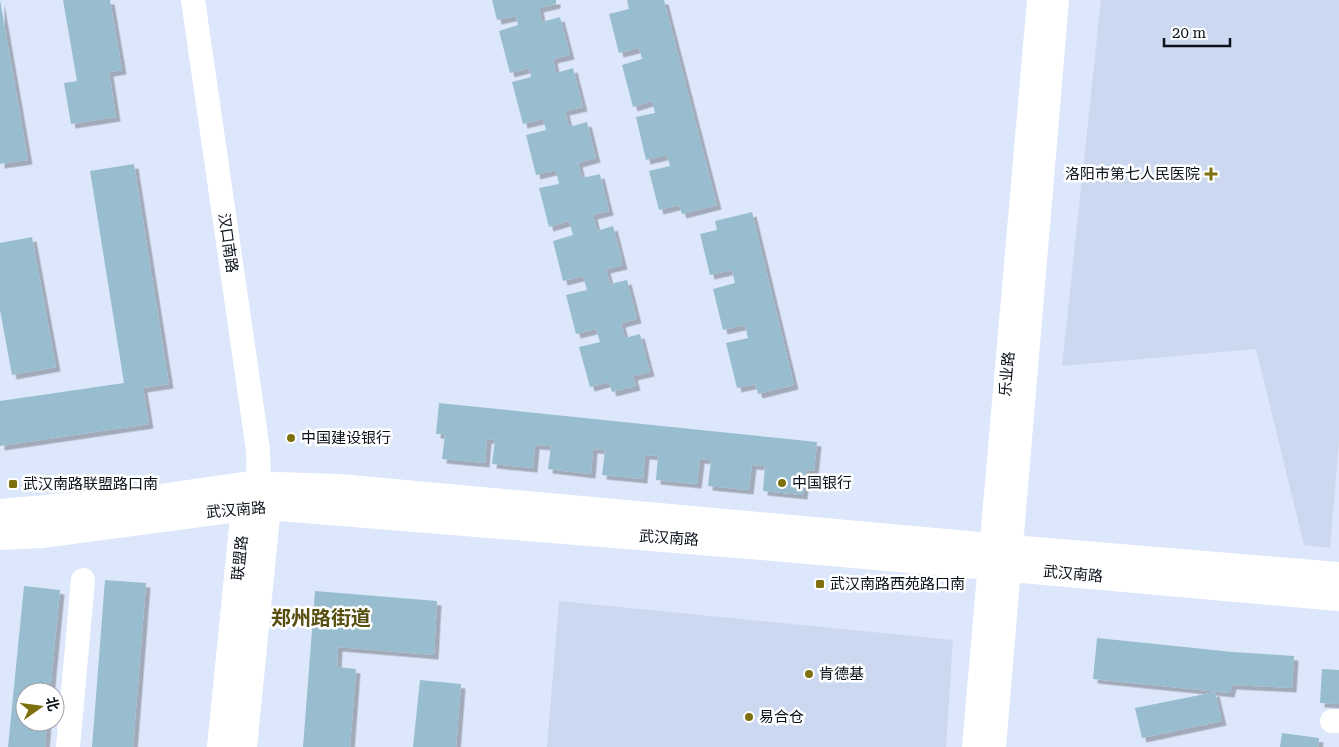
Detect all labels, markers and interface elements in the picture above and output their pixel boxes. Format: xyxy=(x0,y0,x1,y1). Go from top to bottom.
scale bar xyxy=(1164,15,1230,47)
text: 20 m xyxy=(1172,24,1207,42)
place label: 洛阳市第七人民医院 xyxy=(1065,165,1200,183)
marker: 洛阳市第七人民医院 xyxy=(1204,167,1218,181)
street label: 汉口南路 xyxy=(215,212,241,274)
street label: 乐业路 xyxy=(996,351,1018,397)
place label: 中国建设银行 xyxy=(301,429,391,447)
marker: 中国建设银行 xyxy=(285,432,297,444)
place label: 中国银行 xyxy=(792,474,852,492)
place label: 武汉南路联盟路口南 xyxy=(23,475,158,493)
marker: 中国银行 xyxy=(776,477,788,489)
marker: 武汉南路联盟路口南 xyxy=(7,478,19,490)
street label: 武汉南路 xyxy=(205,498,267,522)
street label: 武汉南路 xyxy=(638,527,700,549)
street label: 联盟路 xyxy=(229,535,251,581)
street label: 武汉南路 xyxy=(1042,562,1104,586)
place label: 武汉南路西苑路口南 xyxy=(830,575,965,593)
marker: 武汉南路西苑路口南 xyxy=(814,578,826,590)
district label: 郑州路街道 xyxy=(271,606,371,630)
place label: 肯德基 xyxy=(819,665,864,683)
marker: 肯德基 xyxy=(803,668,815,680)
north arrow xyxy=(15,682,65,732)
text: 北 xyxy=(43,695,62,713)
place label: 易合仓 xyxy=(759,708,804,726)
marker: 易合仓 xyxy=(743,711,755,723)

